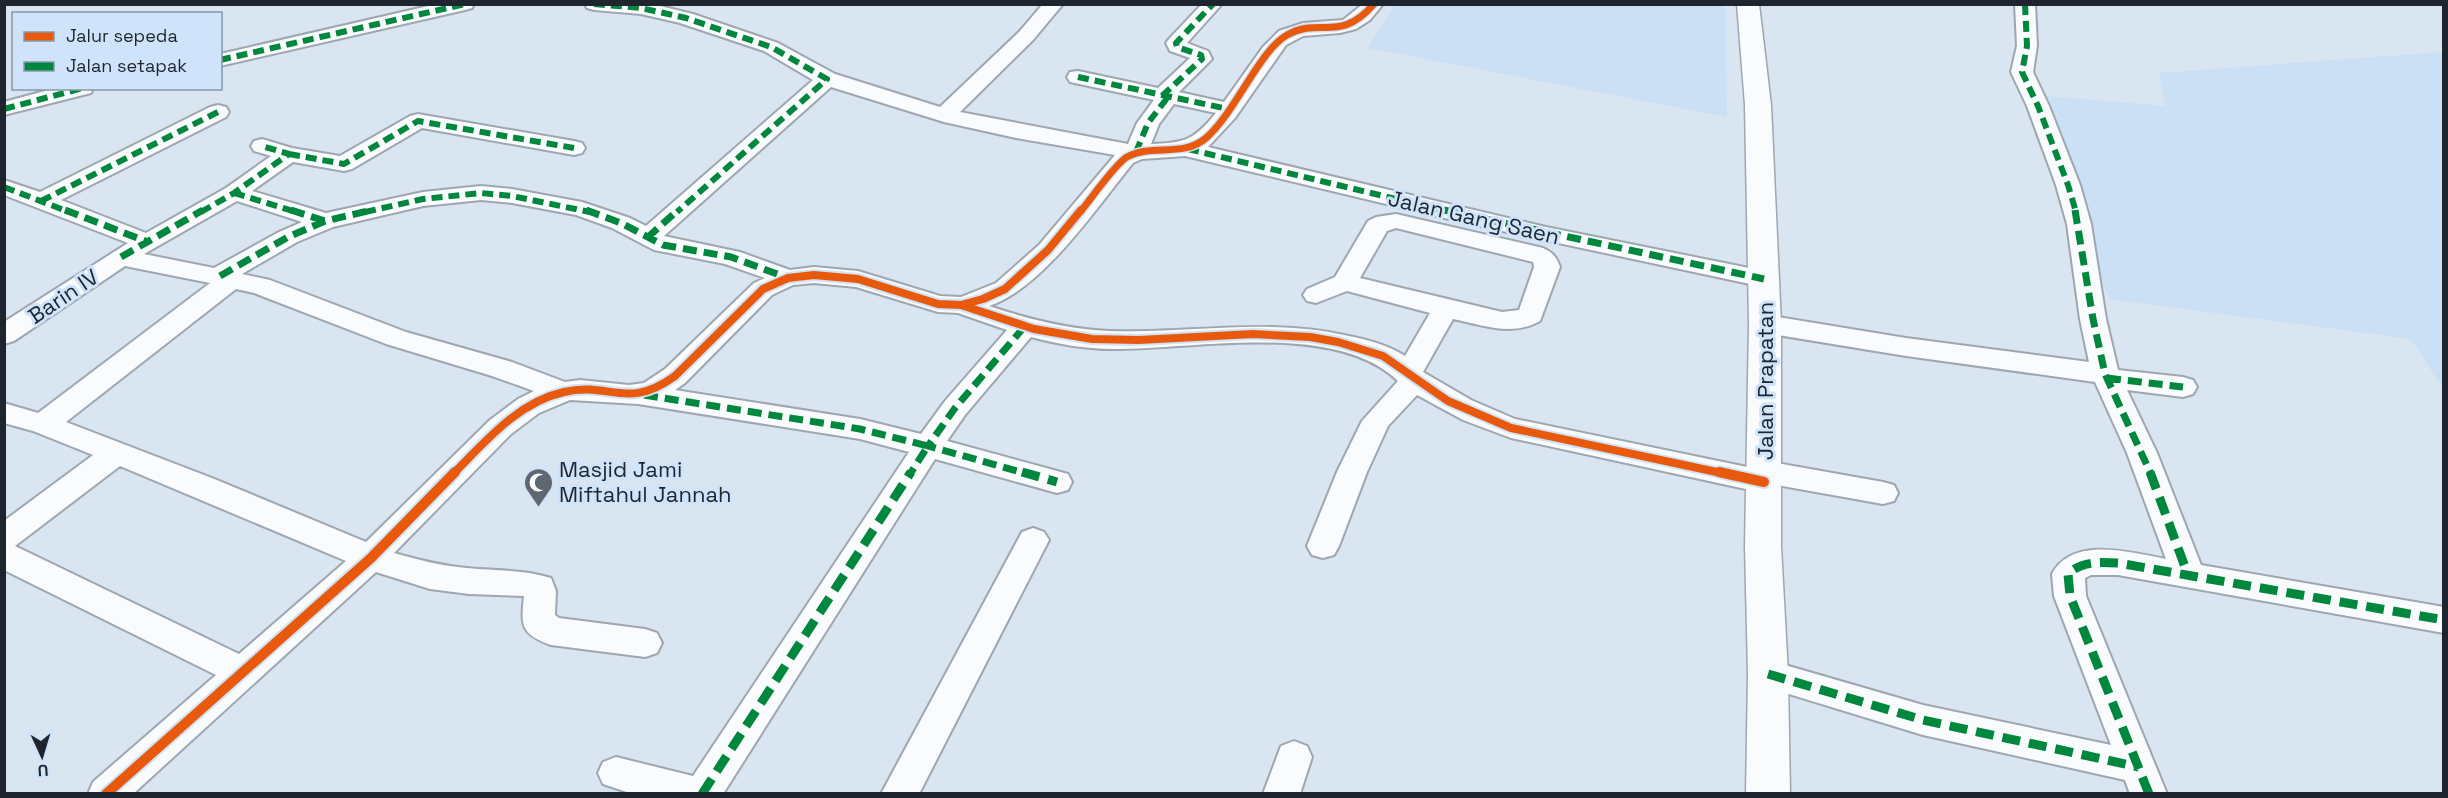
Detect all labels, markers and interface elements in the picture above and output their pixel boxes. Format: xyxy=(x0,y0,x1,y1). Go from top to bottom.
legend xyxy=(12,12,222,90)
text: Jalur sepeda xyxy=(66,24,178,47)
text: Jalan setapak xyxy=(66,54,187,77)
street label: Jalan Gang Saen xyxy=(1386,184,1562,250)
street label: Barin IV xyxy=(22,262,104,330)
street label: Jalan Prapatan xyxy=(1751,302,1779,460)
place label: Masjid Jami Miftahul Jannah xyxy=(559,455,732,508)
mosque icon: Masjid Jami Miftahul Jannah xyxy=(522,466,554,508)
north arrow xyxy=(12,726,72,786)
text: U xyxy=(37,760,49,781)

